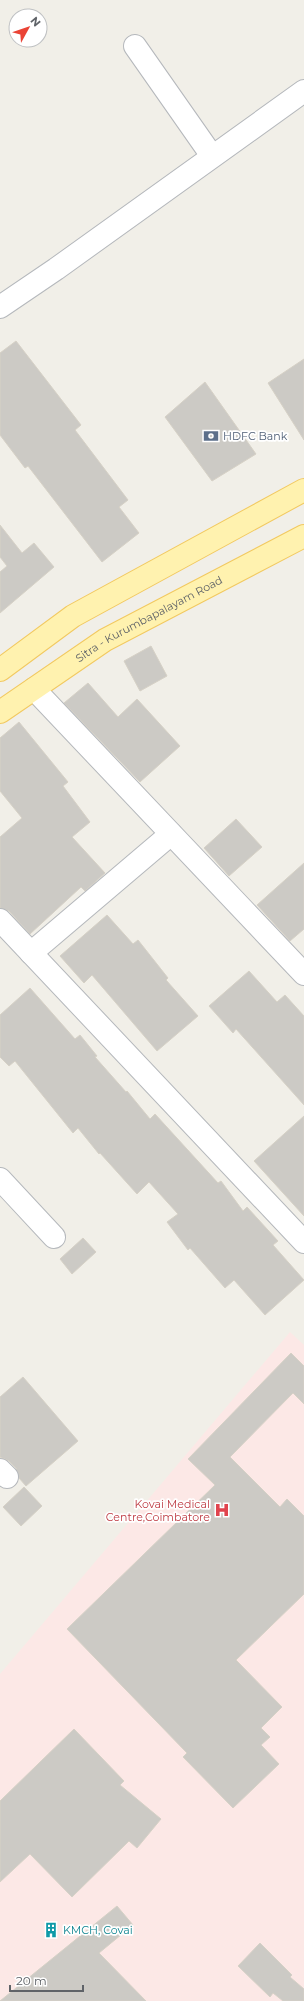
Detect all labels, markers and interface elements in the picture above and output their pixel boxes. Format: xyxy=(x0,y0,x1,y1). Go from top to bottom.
north arrow xyxy=(8,8,48,48)
text: N xyxy=(27,14,44,29)
bank icon: HDFC Bank xyxy=(202,427,220,445)
place label: HDFC Bank xyxy=(223,429,288,443)
street label: Sitra - Kurumbapalayam Road xyxy=(73,573,225,665)
place label: Kovai Medical Centre,Coimbatore xyxy=(106,1497,210,1524)
hospital icon: Kovai Medical Centre,Coimbatore xyxy=(213,1501,231,1519)
building icon: KMCH, Covai xyxy=(42,1921,60,1939)
place label: KMCH, Covai xyxy=(63,1923,133,1937)
scale bar xyxy=(10,1967,83,1993)
text: 20 m xyxy=(16,1973,47,1988)

